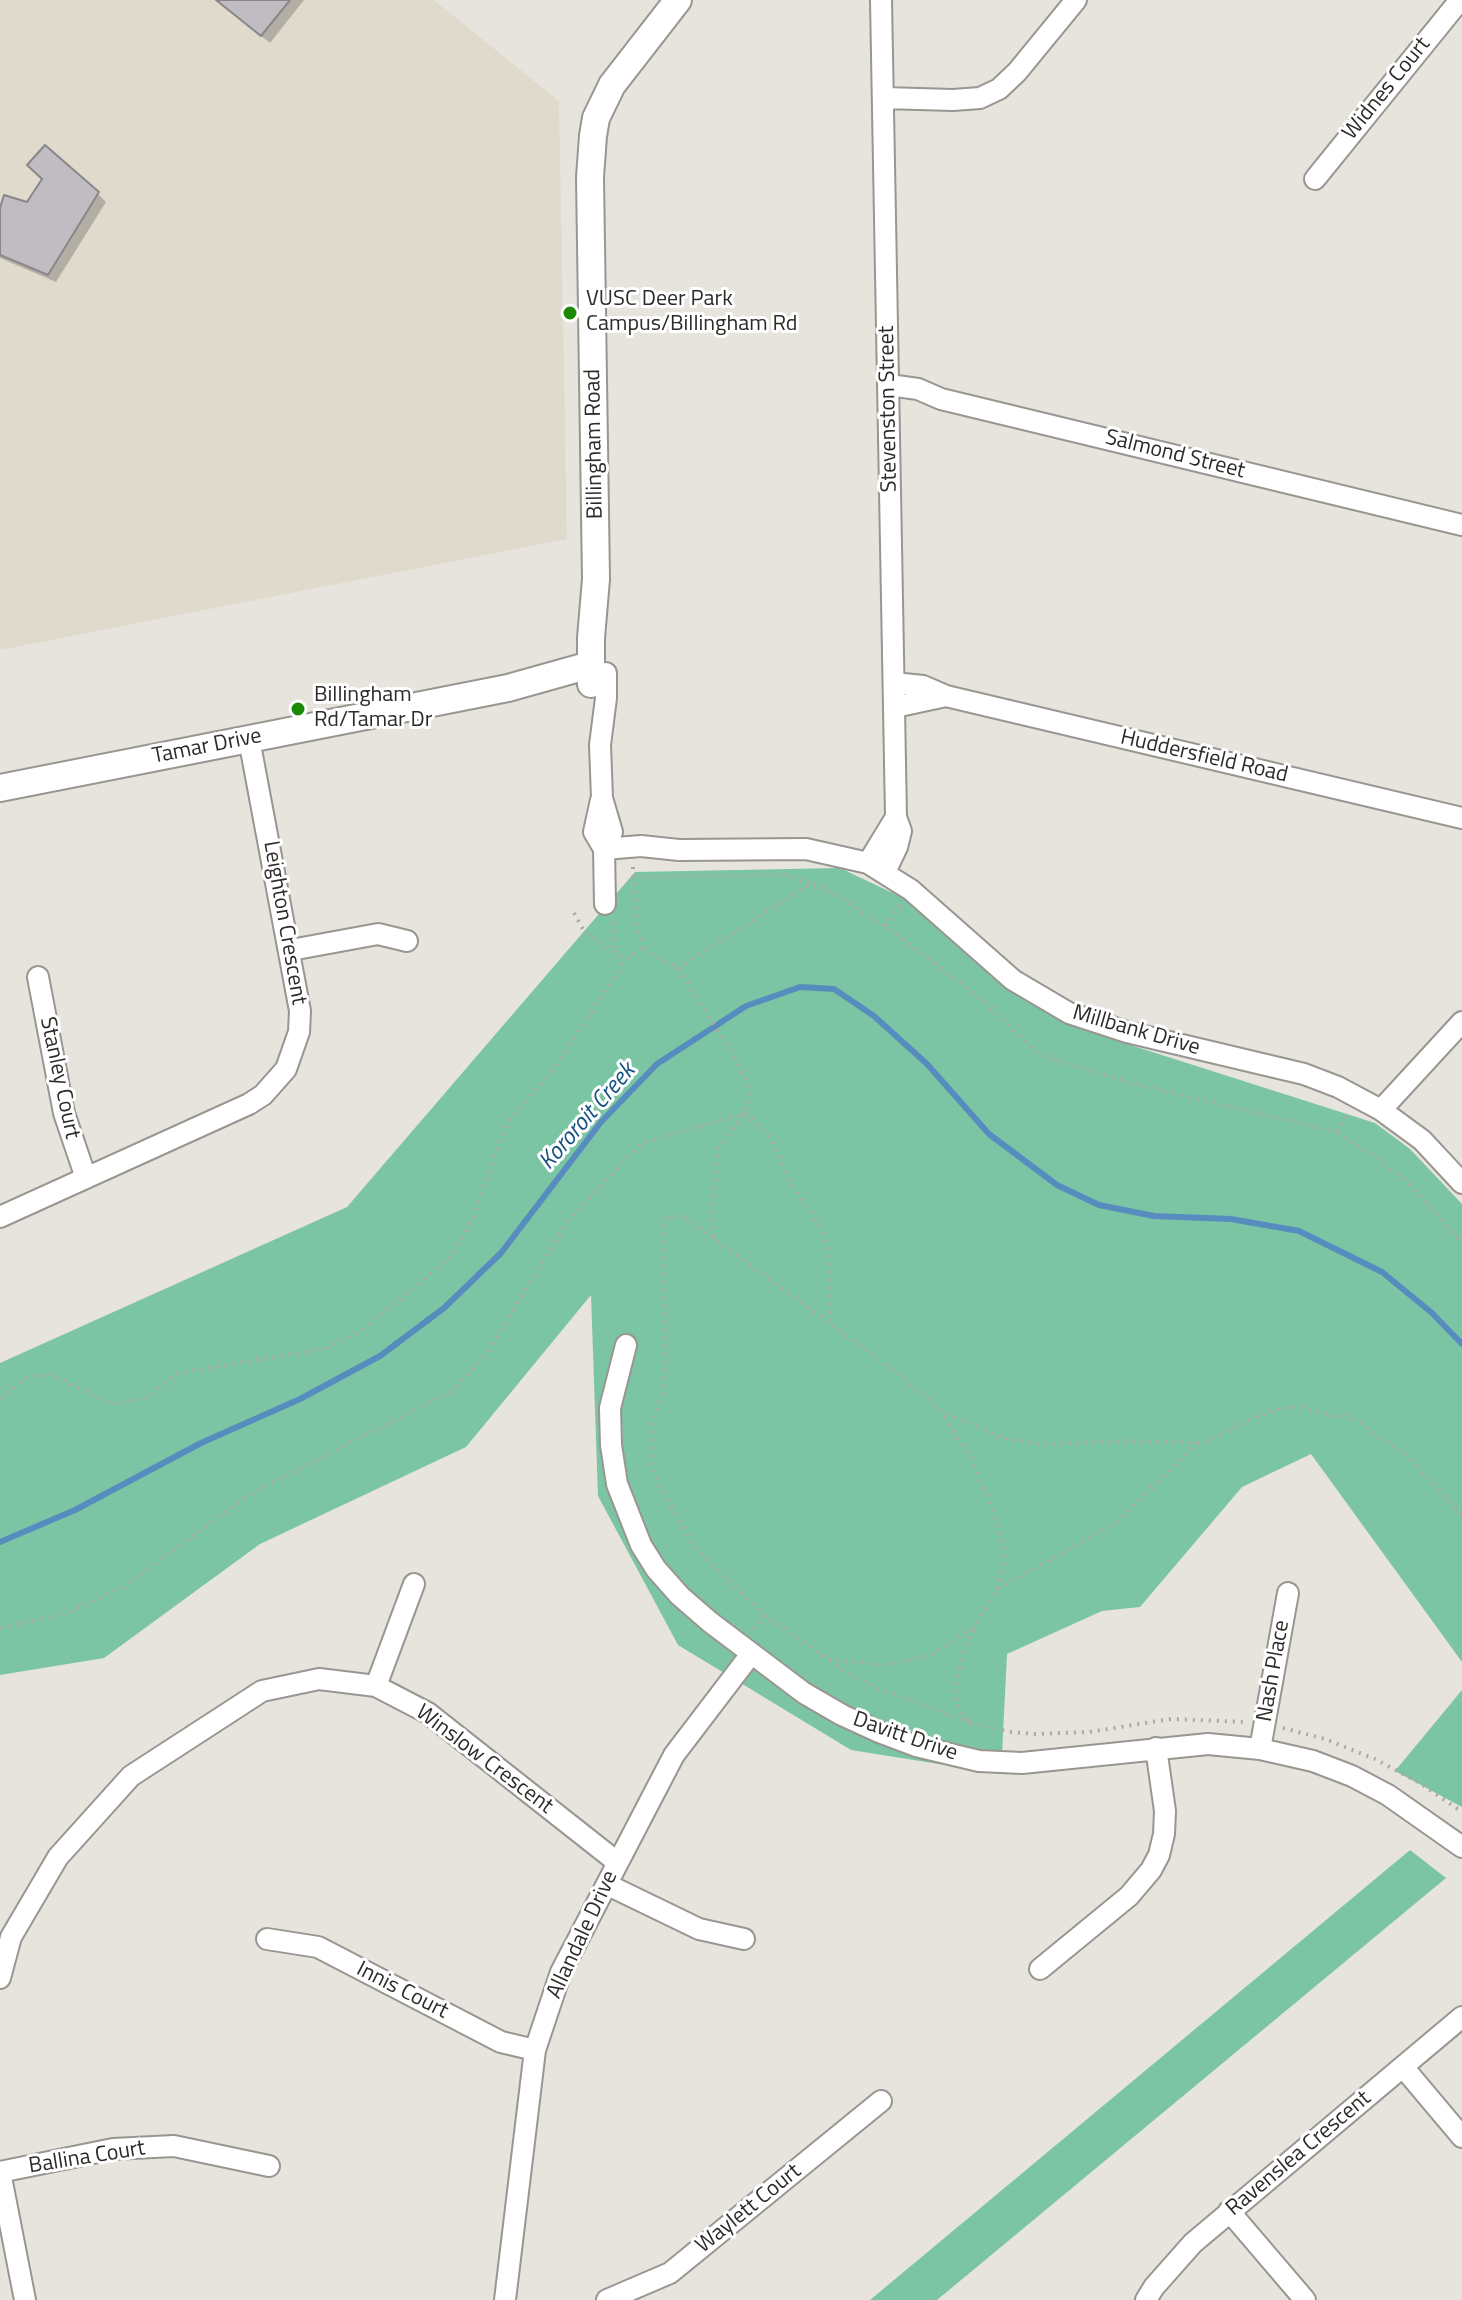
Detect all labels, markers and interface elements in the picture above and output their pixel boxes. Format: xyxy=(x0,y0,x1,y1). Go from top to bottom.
street label: Widnes Court xyxy=(1338,32,1436,146)
place label: VUSC Deer Park Campus/Billingham Rd xyxy=(586,287,797,338)
marker: VUSC Deer Park Campus/Billingham Rd xyxy=(561,304,579,322)
street label: Stevenston Street xyxy=(874,325,904,493)
street label: Billingham Road xyxy=(580,369,610,519)
street label: Salmond Street xyxy=(1102,425,1248,485)
place label: Billingham Rd/Tamar Dr xyxy=(314,683,432,734)
marker: Billingham Rd/Tamar Dr xyxy=(289,700,307,718)
street label: Tamar Drive xyxy=(150,723,264,771)
street label: Huddersfield Road xyxy=(1118,725,1290,789)
street label: Leighton Crescent xyxy=(257,839,311,1007)
street label: Millbank Drive xyxy=(1069,1000,1203,1062)
street label: Stanley Court xyxy=(33,1015,85,1141)
water label: Kororoit Creek xyxy=(534,1058,642,1176)
street label: Nash Place xyxy=(1252,1618,1296,1724)
street label: Winslow Crescent xyxy=(410,1700,558,1820)
street label: Davitt Drive xyxy=(849,1707,961,1767)
street label: Allandale Drive xyxy=(542,1867,624,2003)
street label: Innis Court xyxy=(352,1957,452,2025)
street label: Ravenslea Crescent xyxy=(1221,2086,1377,2222)
street label: Ballina Court xyxy=(27,2136,147,2180)
street label: Waylett Court xyxy=(691,2159,807,2259)

